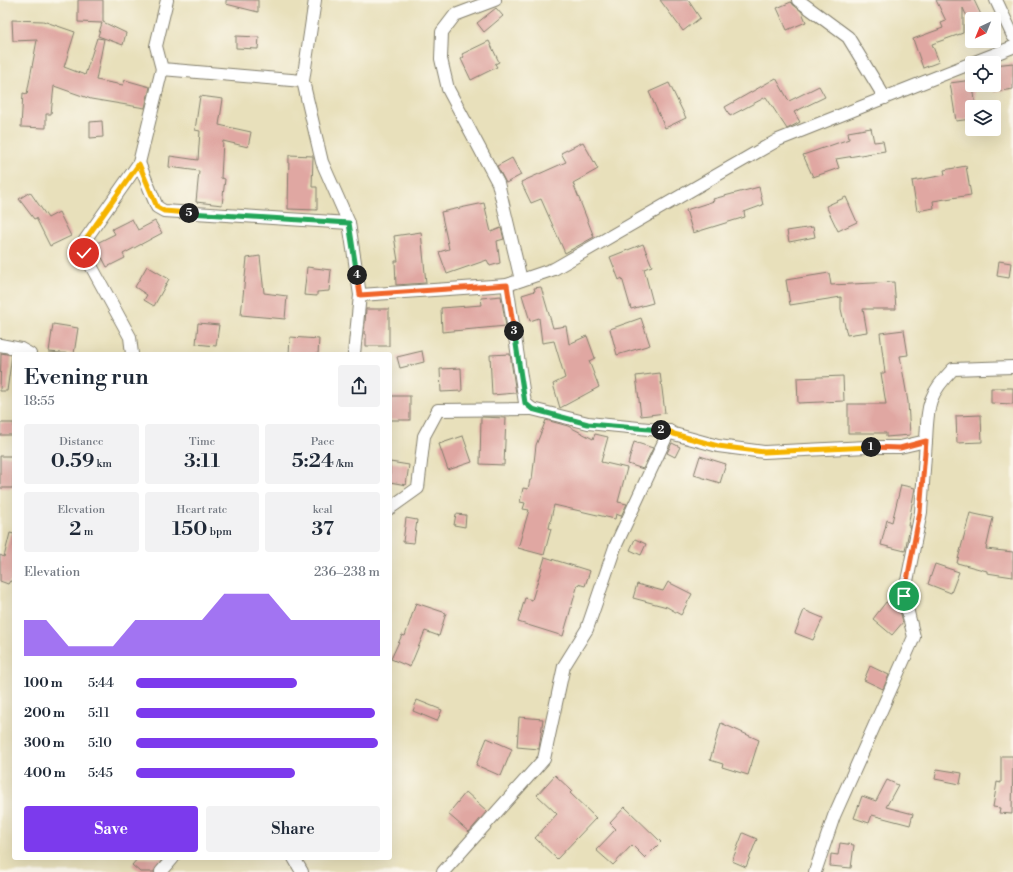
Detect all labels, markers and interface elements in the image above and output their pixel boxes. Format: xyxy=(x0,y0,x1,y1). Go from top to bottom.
north arrow xyxy=(965,12,1001,48)
map controls xyxy=(965,12,1001,136)
button: locate xyxy=(965,56,1001,92)
button: layers xyxy=(965,100,1001,136)
pin: 5 xyxy=(179,203,199,223)
text: 5 xyxy=(186,206,192,220)
pin xyxy=(67,236,101,270)
icon: check xyxy=(73,242,95,264)
pin: 4 xyxy=(347,265,367,285)
text: 4 xyxy=(353,268,361,282)
pin: 3 xyxy=(504,321,524,341)
text: 3 xyxy=(511,324,517,338)
text: Evening run xyxy=(24,364,149,391)
button: share xyxy=(338,365,380,407)
text: 18:55 xyxy=(24,393,55,409)
pin: 2 xyxy=(651,420,671,440)
text: 2 xyxy=(658,423,664,437)
text: Distance xyxy=(59,435,104,449)
text: Time xyxy=(189,435,215,449)
text: Pace xyxy=(311,435,334,449)
pin: 1 xyxy=(861,437,881,457)
text: 1 xyxy=(868,440,874,454)
text: 0.59 xyxy=(51,449,94,474)
text: 3:11 xyxy=(184,449,220,474)
text: 5:24 xyxy=(292,449,334,474)
text: km xyxy=(94,457,112,471)
text: /km xyxy=(334,457,354,471)
text: Elevation xyxy=(58,503,105,517)
text: Heart rate xyxy=(177,503,227,517)
text: kcal xyxy=(313,503,333,517)
text: 2 xyxy=(69,517,81,542)
text: 150 xyxy=(172,517,207,542)
text: 37 xyxy=(311,517,334,542)
text: m xyxy=(81,525,93,539)
text: bpm xyxy=(207,525,232,539)
text: Elevation xyxy=(24,564,80,580)
text: 236–238 m xyxy=(314,564,380,580)
pin xyxy=(887,579,921,613)
icon: arrive xyxy=(893,585,915,607)
text: 100 m xyxy=(24,675,63,691)
text: 5:44 xyxy=(88,675,114,691)
text: 200 m xyxy=(24,705,65,721)
text: 5:11 xyxy=(88,705,110,721)
text: 300 m xyxy=(24,735,65,751)
text: 5:10 xyxy=(88,735,112,751)
text: 400 m xyxy=(24,765,66,781)
text: 5:45 xyxy=(88,765,113,781)
button: Save xyxy=(24,806,198,852)
button: Share xyxy=(206,806,380,852)

